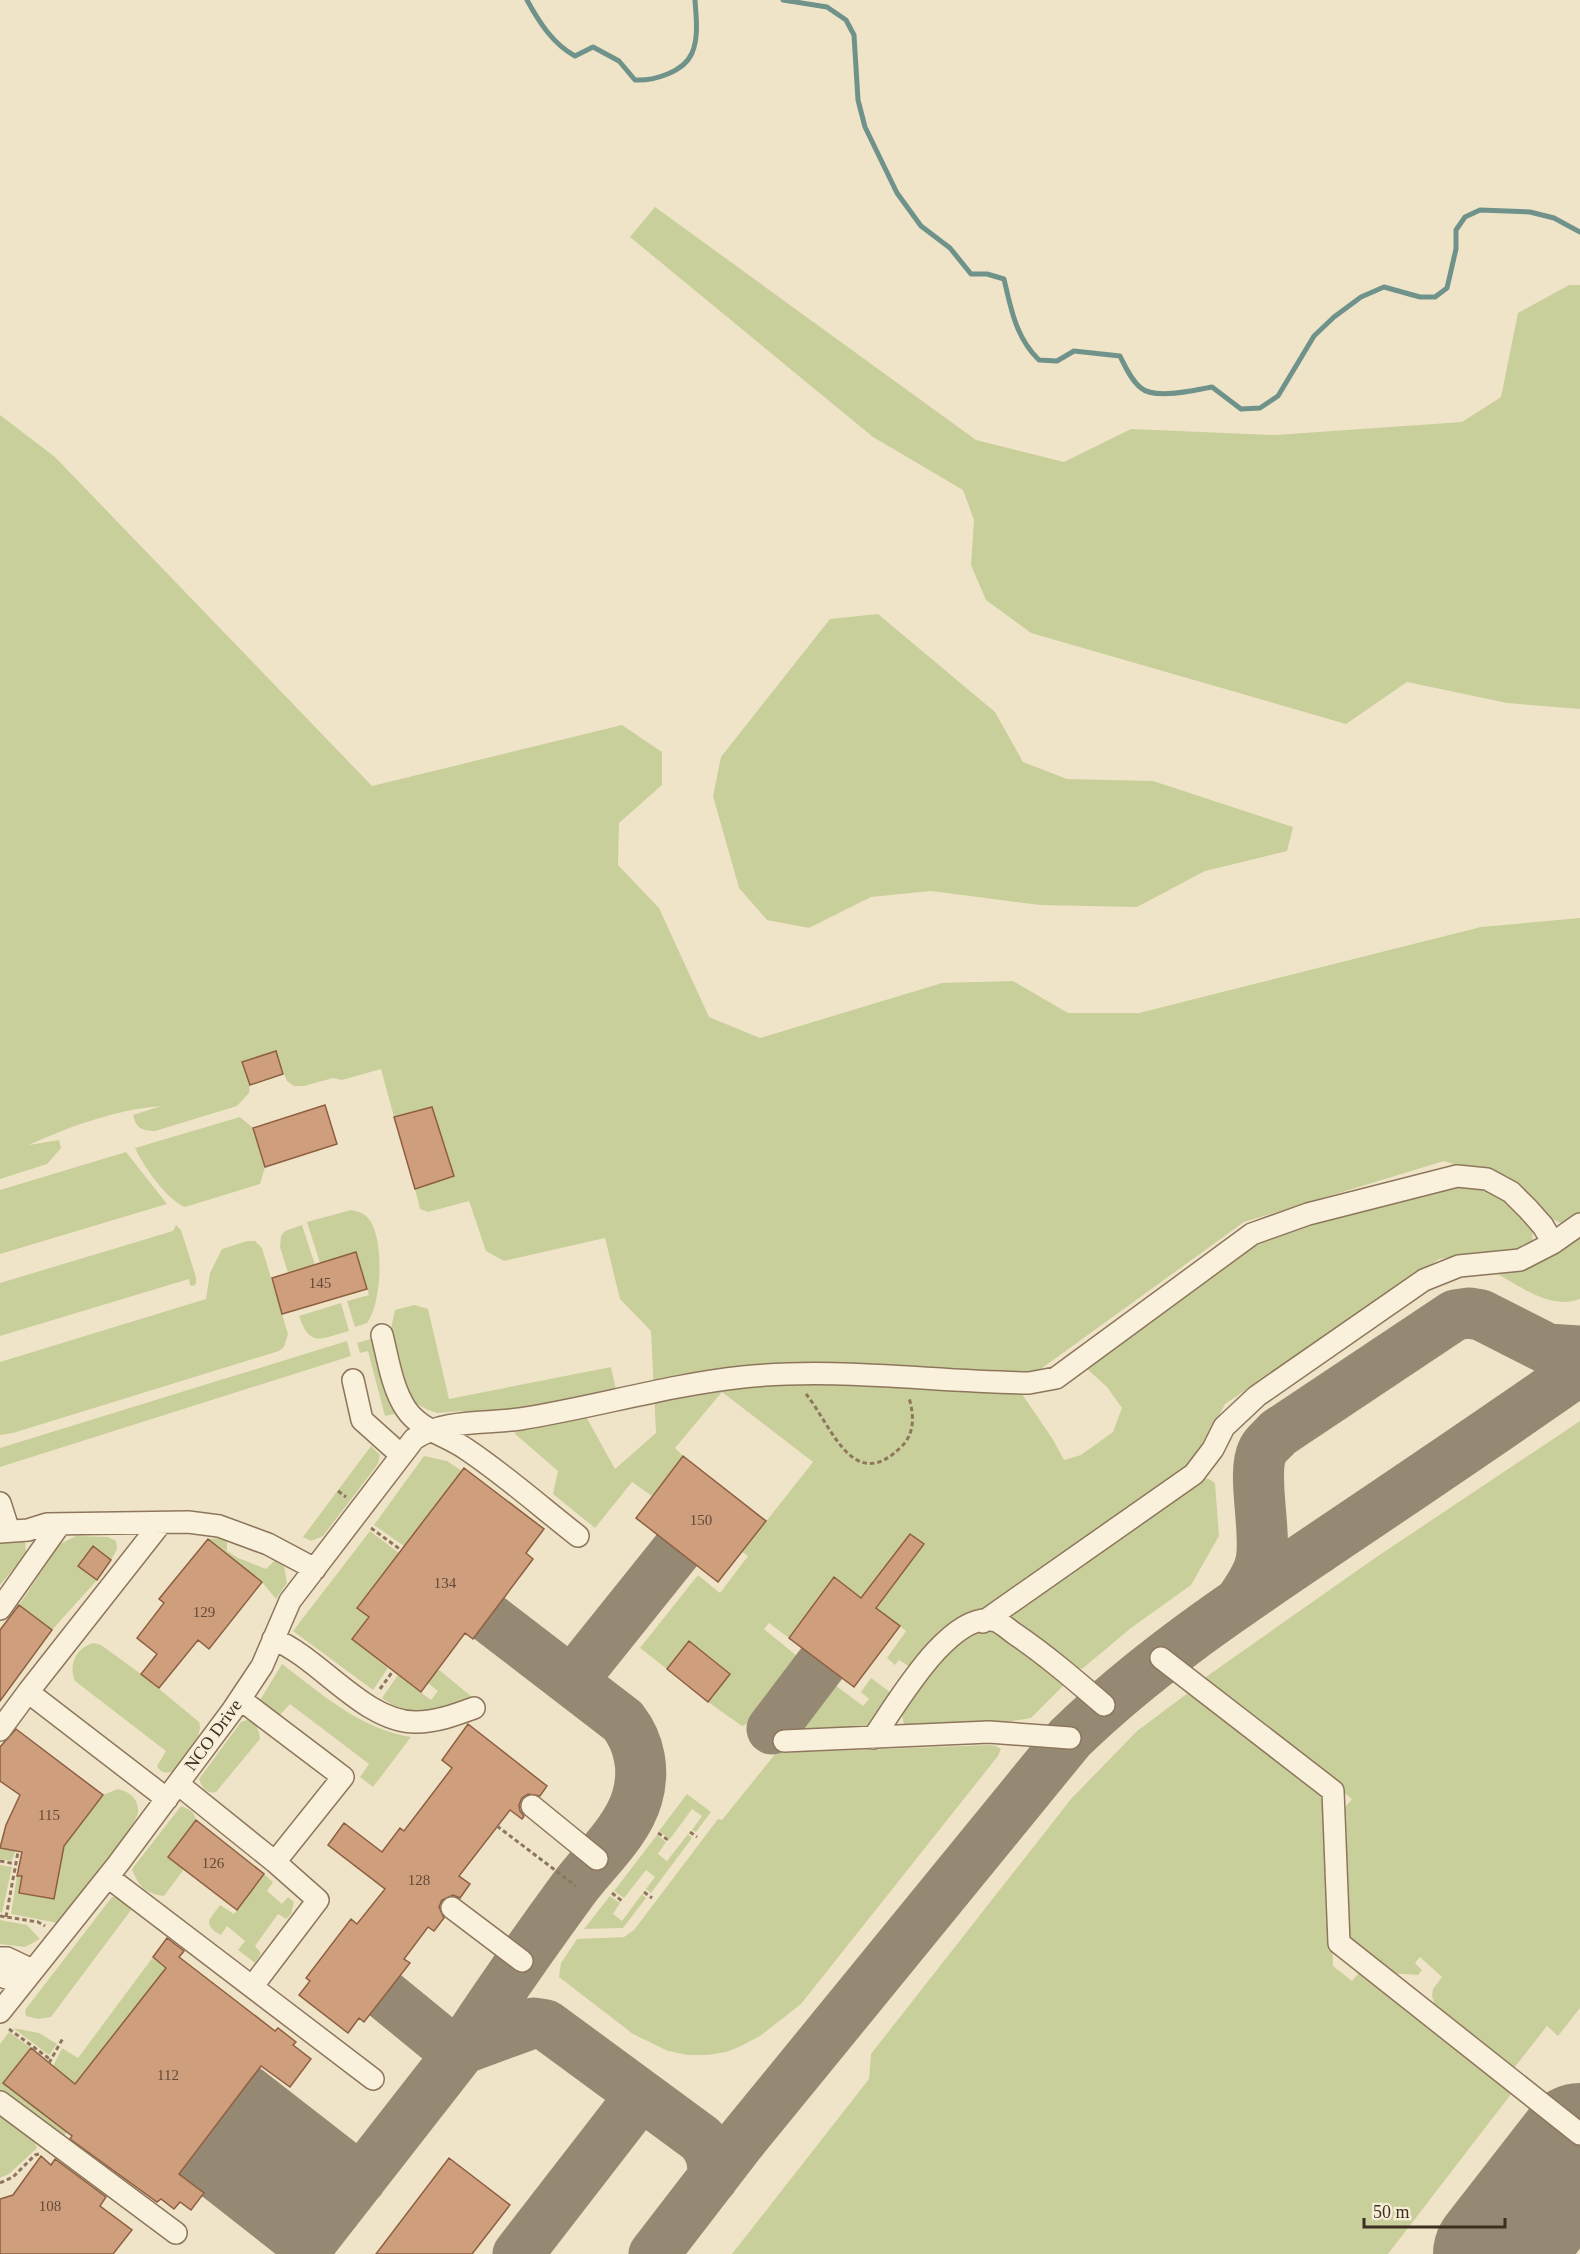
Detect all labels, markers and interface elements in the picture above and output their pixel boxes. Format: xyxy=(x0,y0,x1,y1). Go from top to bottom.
house number: 145 xyxy=(309,1275,331,1291)
house number: 150 xyxy=(690,1512,712,1528)
house number: 134 xyxy=(434,1575,457,1591)
house number: 129 xyxy=(193,1604,215,1620)
street label: NCO Drive xyxy=(180,1695,246,1775)
house number: 115 xyxy=(38,1807,60,1823)
house number: 126 xyxy=(202,1855,225,1871)
house number: 128 xyxy=(408,1872,430,1888)
house number: 112 xyxy=(157,2067,179,2083)
scale bar xyxy=(1364,2191,1505,2229)
house number: 108 xyxy=(39,2198,61,2214)
text: 50 m xyxy=(1373,2202,1410,2222)

